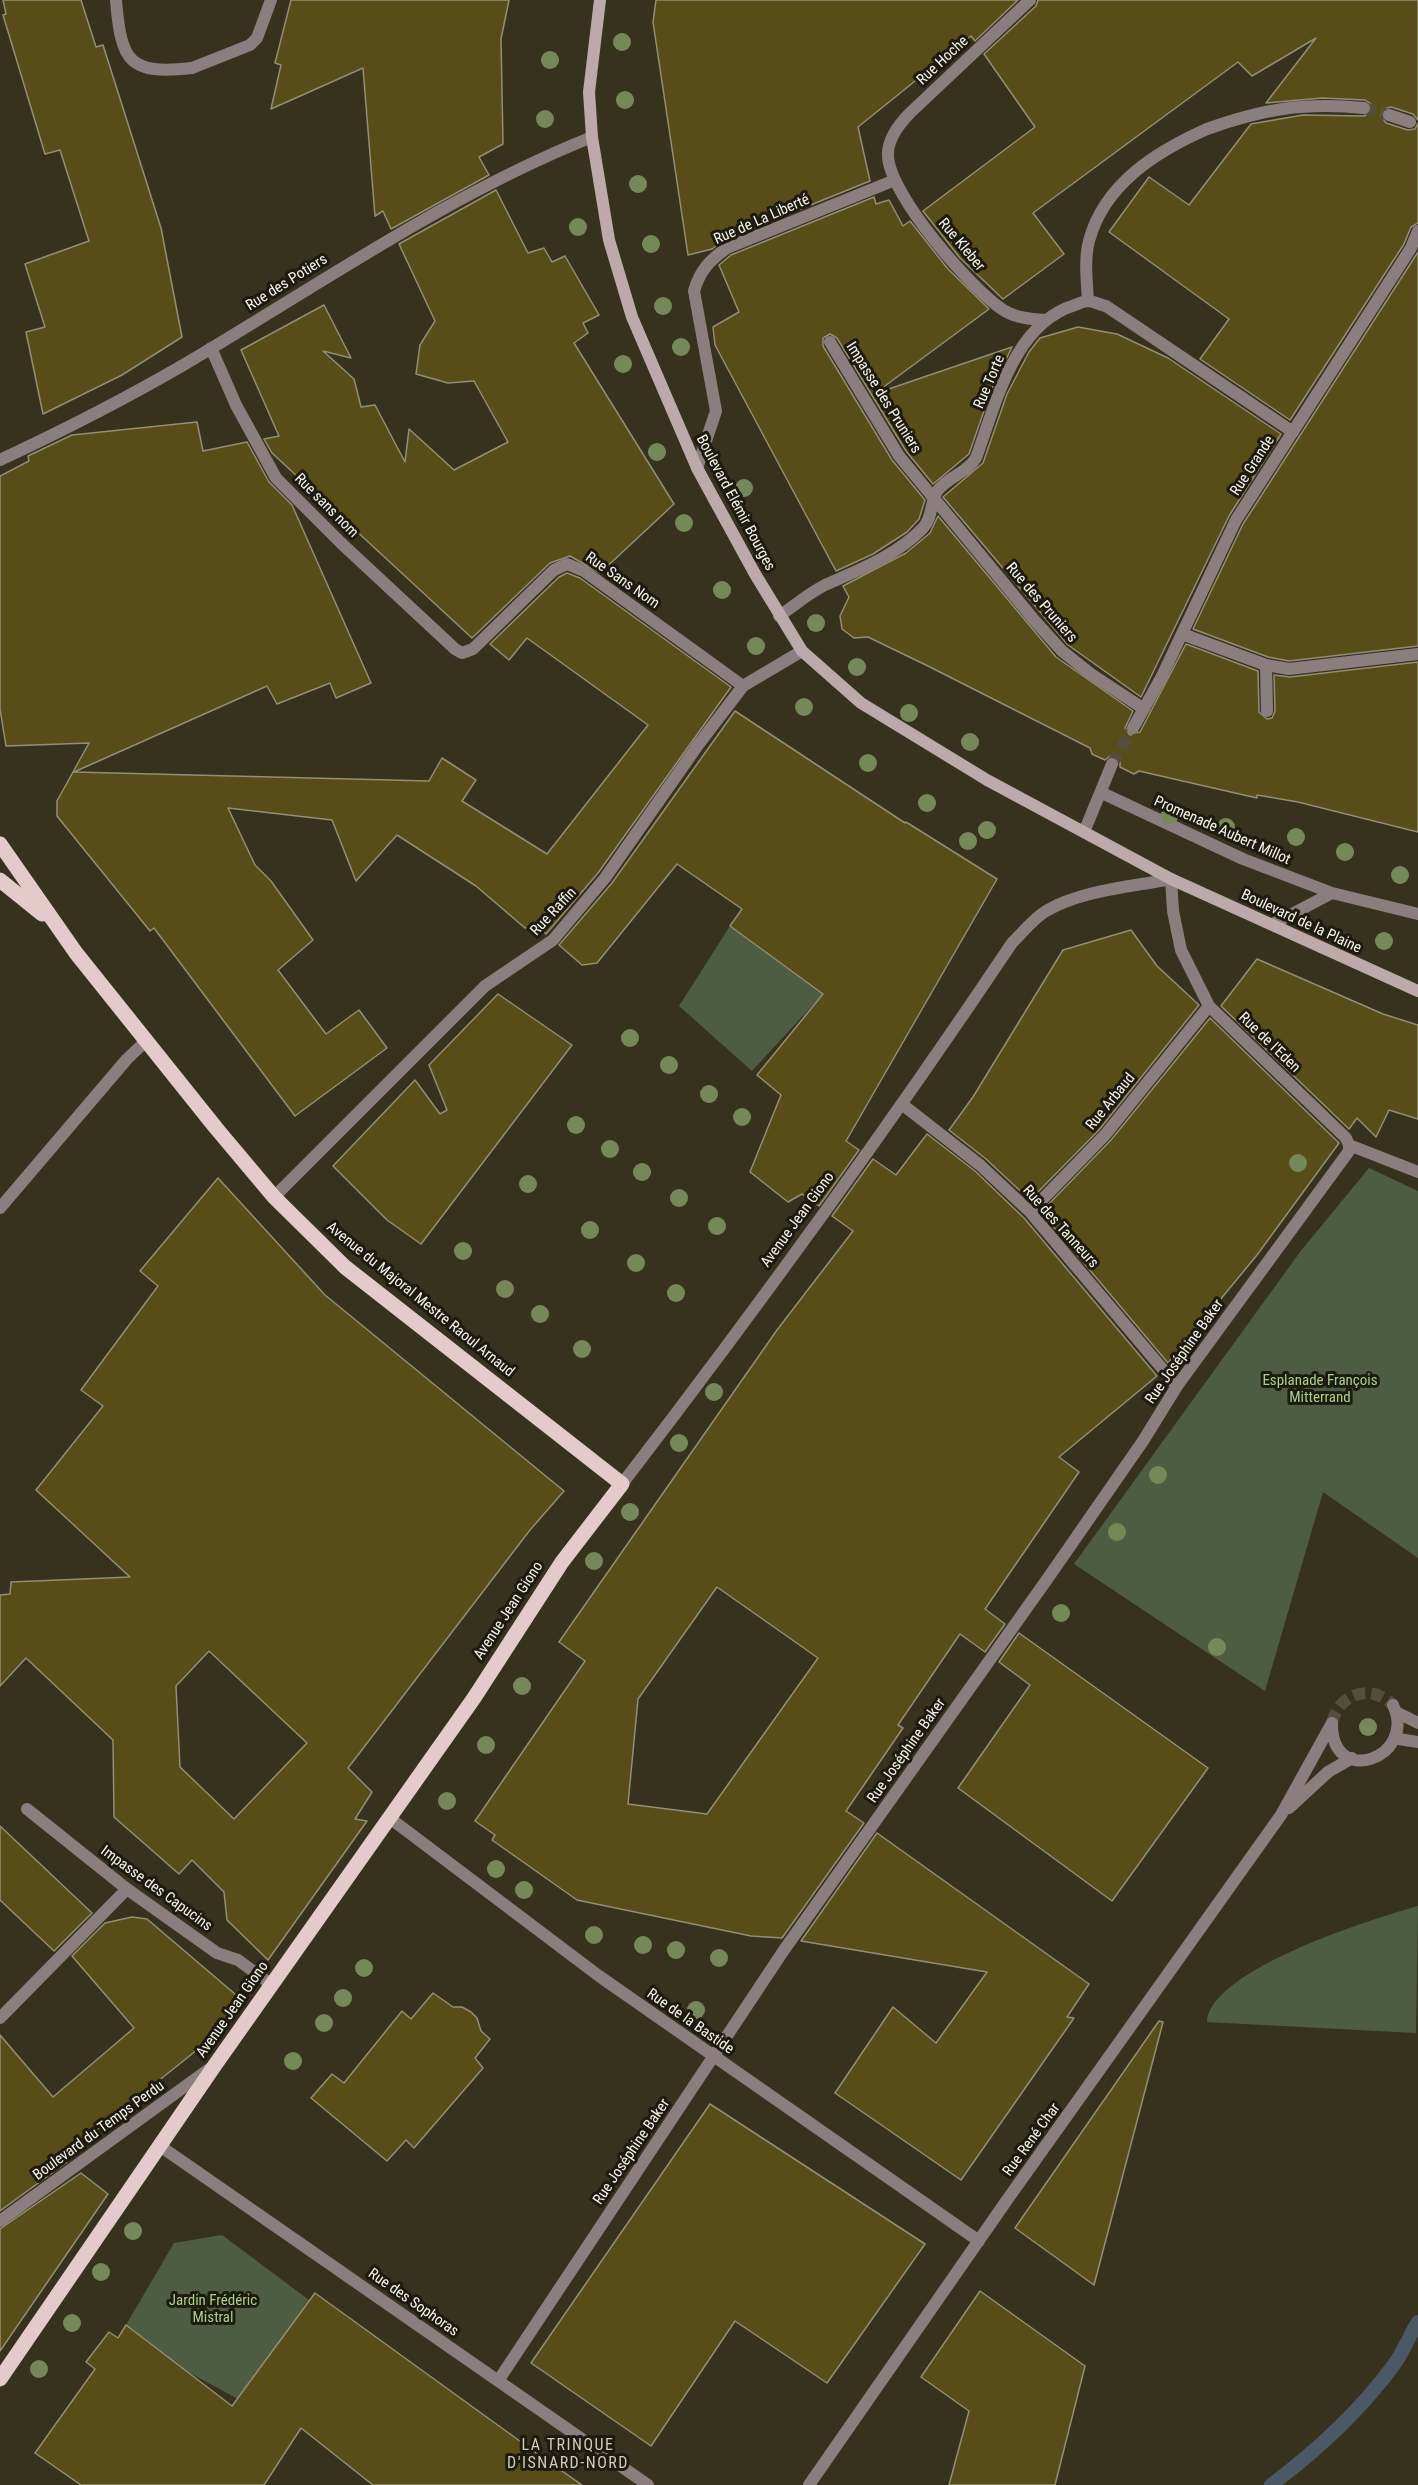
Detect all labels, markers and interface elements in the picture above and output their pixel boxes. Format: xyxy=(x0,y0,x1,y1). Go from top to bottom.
street label: Rue Hoche xyxy=(914,33,972,89)
street label: Rue de La Liberté xyxy=(711,191,813,249)
street label: Rue Kleber xyxy=(934,215,988,275)
street label: Rue des Potiers xyxy=(243,251,331,315)
street label: Impasse des Pruniers xyxy=(841,339,925,457)
street label: Rue Torte xyxy=(971,352,1009,412)
street label: Boulevard Elémir Bourges xyxy=(691,432,779,574)
street label: Rue Grande xyxy=(1227,433,1279,499)
street label: Rue sans nom xyxy=(290,470,362,542)
street label: Rue Sans Nom xyxy=(581,549,663,613)
street label: Rue des Pruniers xyxy=(1001,559,1081,647)
street label: Promenade Aubert Millot xyxy=(1151,793,1293,869)
street label: Rue Raffin xyxy=(527,884,581,940)
street label: Boulevard de la Plaine xyxy=(1238,886,1364,958)
street label: Rue de l'Eden xyxy=(1234,1009,1304,1077)
street label: Rue Arbaud xyxy=(1083,1070,1139,1134)
street label: Avenue Jean Giono xyxy=(757,1169,839,1271)
street label: Rue des Tanneurs xyxy=(1018,1182,1102,1272)
street label: Avenue du Majoral Mestre Raoul Arnaud xyxy=(323,1219,517,1381)
street label: Rue Joséphine Baker xyxy=(1142,1296,1228,1408)
park label: Esplanade François Mitterrand xyxy=(1262,1372,1378,1407)
street label: Avenue Jean Giono xyxy=(471,1559,547,1663)
street label: Rue Joséphine Baker xyxy=(864,1695,950,1807)
street label: Impasse des Capucins xyxy=(97,1843,215,1935)
street label: Avenue Jean Giono xyxy=(193,1958,273,2062)
street label: Rue de la Bastide xyxy=(643,1985,737,2059)
street label: Boulevard du Temps Perdu xyxy=(30,2077,168,2185)
street label: Rue Joséphine Baker xyxy=(590,2096,674,2208)
street label: Rue René Char xyxy=(999,2100,1065,2180)
street label: Rue des Sophoras xyxy=(364,2265,462,2341)
park label: Jardin Frédéric Mistral xyxy=(169,2292,257,2327)
district label: LA TRINQUE D'ISNARD-NORD xyxy=(507,2436,629,2474)

